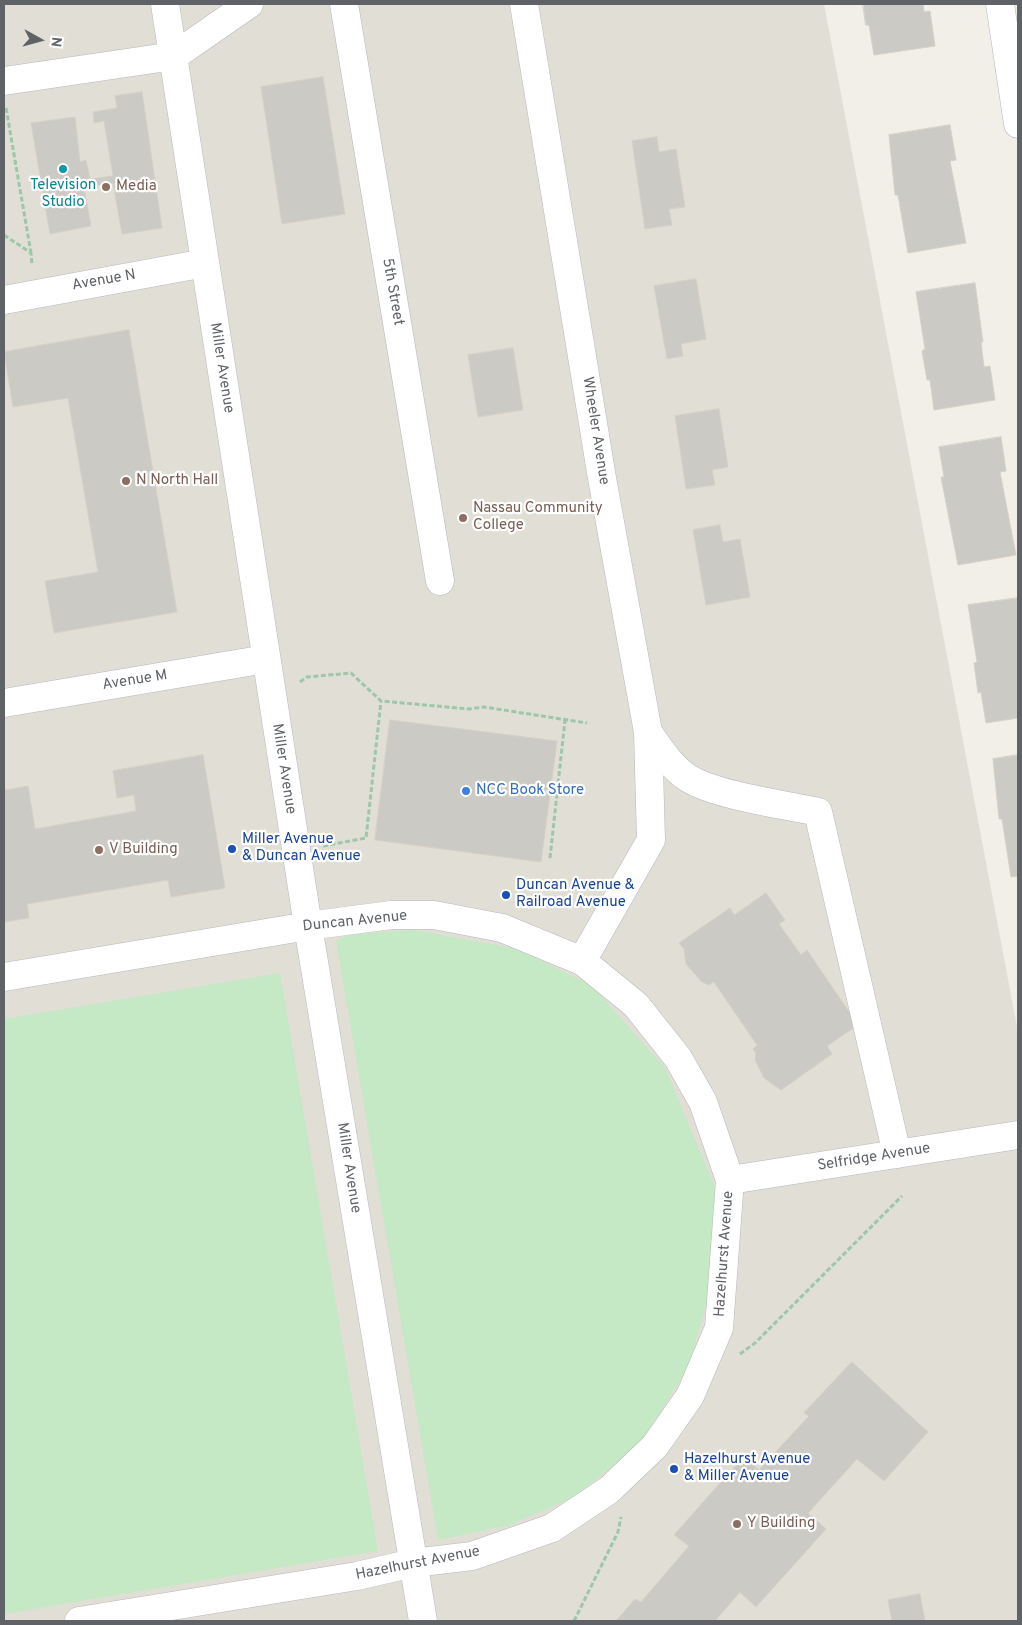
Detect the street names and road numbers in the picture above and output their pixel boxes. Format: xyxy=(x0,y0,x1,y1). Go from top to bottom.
street label: 5th Street xyxy=(377,257,407,327)
street label: Avenue N xyxy=(71,267,137,295)
street label: Miller Avenue xyxy=(205,321,237,415)
street label: Wheeler Avenue xyxy=(578,376,612,486)
street label: Avenue M xyxy=(101,667,169,695)
street label: Miller Avenue xyxy=(267,722,299,816)
street label: Duncan Avenue xyxy=(302,908,408,936)
street label: Miller Avenue xyxy=(332,1121,364,1215)
street label: Selfridge Avenue xyxy=(816,1140,932,1176)
street label: Hazelhurst Avenue xyxy=(712,1190,738,1318)
street label: Hazelhurst Avenue xyxy=(354,1543,482,1585)

